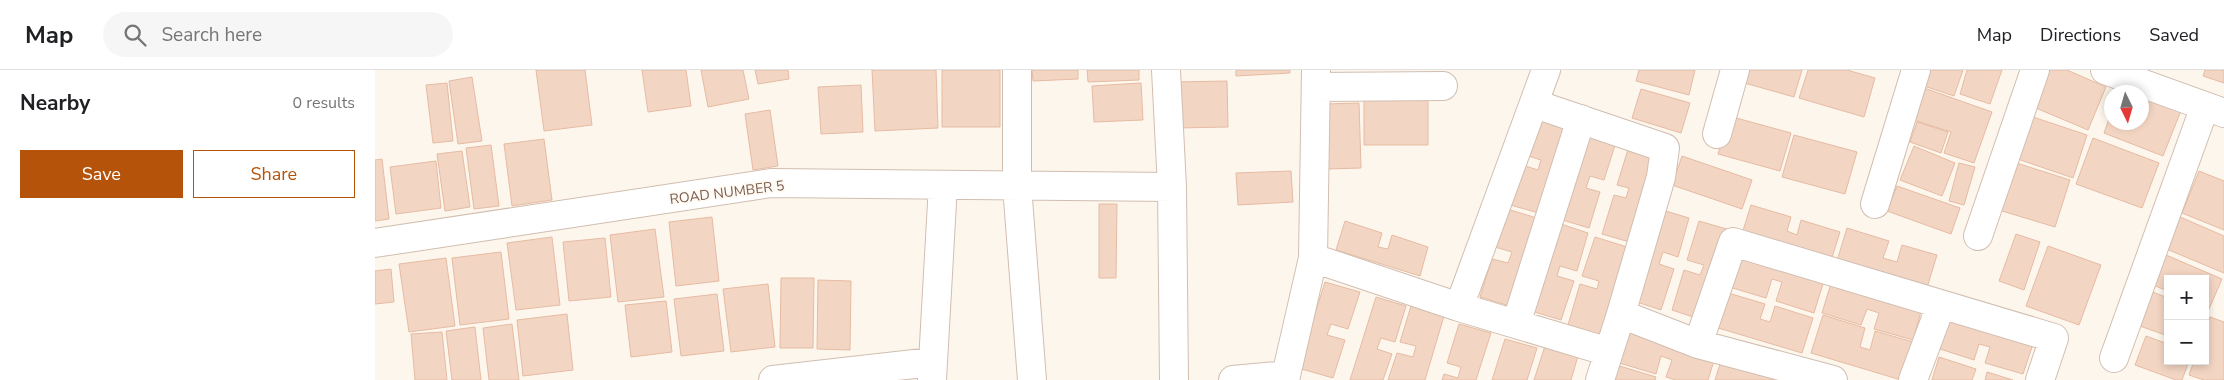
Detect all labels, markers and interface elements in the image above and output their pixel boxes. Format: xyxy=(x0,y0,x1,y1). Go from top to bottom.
search box xyxy=(103,12,453,57)
text: Map xyxy=(25,19,73,51)
icon: search xyxy=(121,21,149,49)
text: Search here xyxy=(161,22,262,48)
text: Map xyxy=(1977,23,2012,47)
text: Directions xyxy=(2040,23,2121,47)
text: Saved xyxy=(2149,23,2199,47)
north arrow xyxy=(2104,85,2149,130)
text: Nearby xyxy=(20,89,90,117)
text: 0 results xyxy=(293,92,355,114)
button: Save xyxy=(20,150,183,198)
button: Share xyxy=(193,150,355,198)
street label: ROAD NUMBER 5 xyxy=(669,176,786,209)
map controls xyxy=(2164,275,2209,365)
button: + xyxy=(2164,275,2209,320)
button: − xyxy=(2164,320,2209,365)

